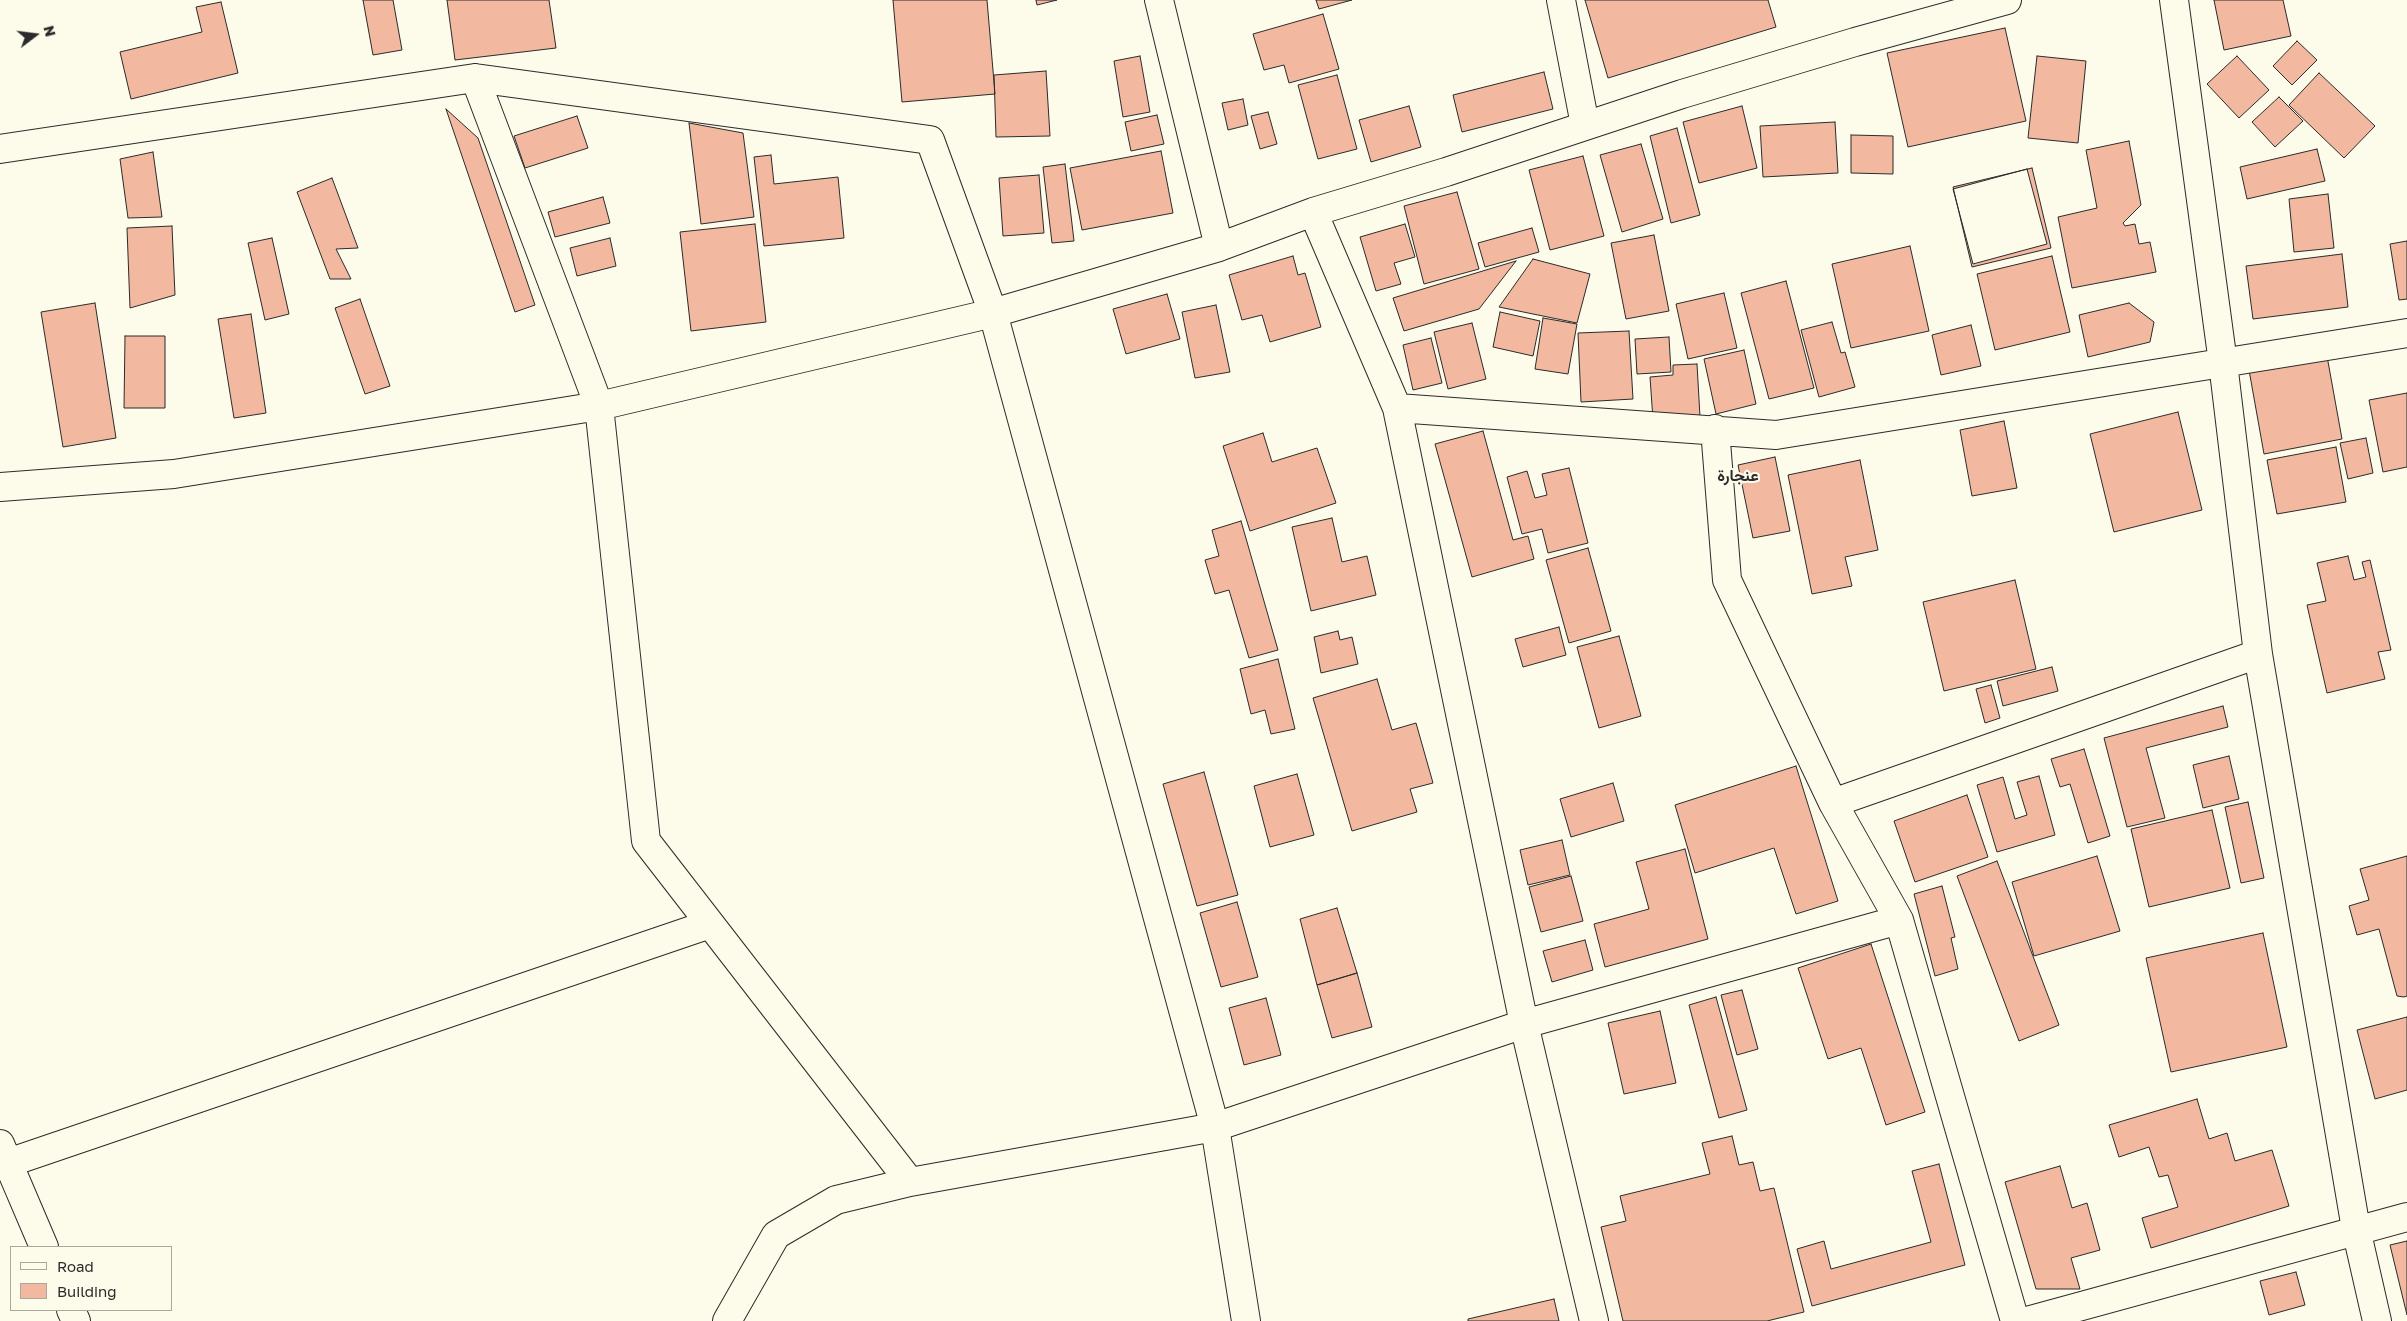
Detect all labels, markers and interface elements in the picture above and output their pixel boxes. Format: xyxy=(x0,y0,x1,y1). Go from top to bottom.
north arrow xyxy=(10,10,60,60)
text: N xyxy=(40,24,60,38)
district label: عنجارة xyxy=(1717,466,1759,486)
legend xyxy=(10,1246,172,1311)
text: Road xyxy=(57,1257,94,1275)
text: Building xyxy=(57,1282,117,1300)

